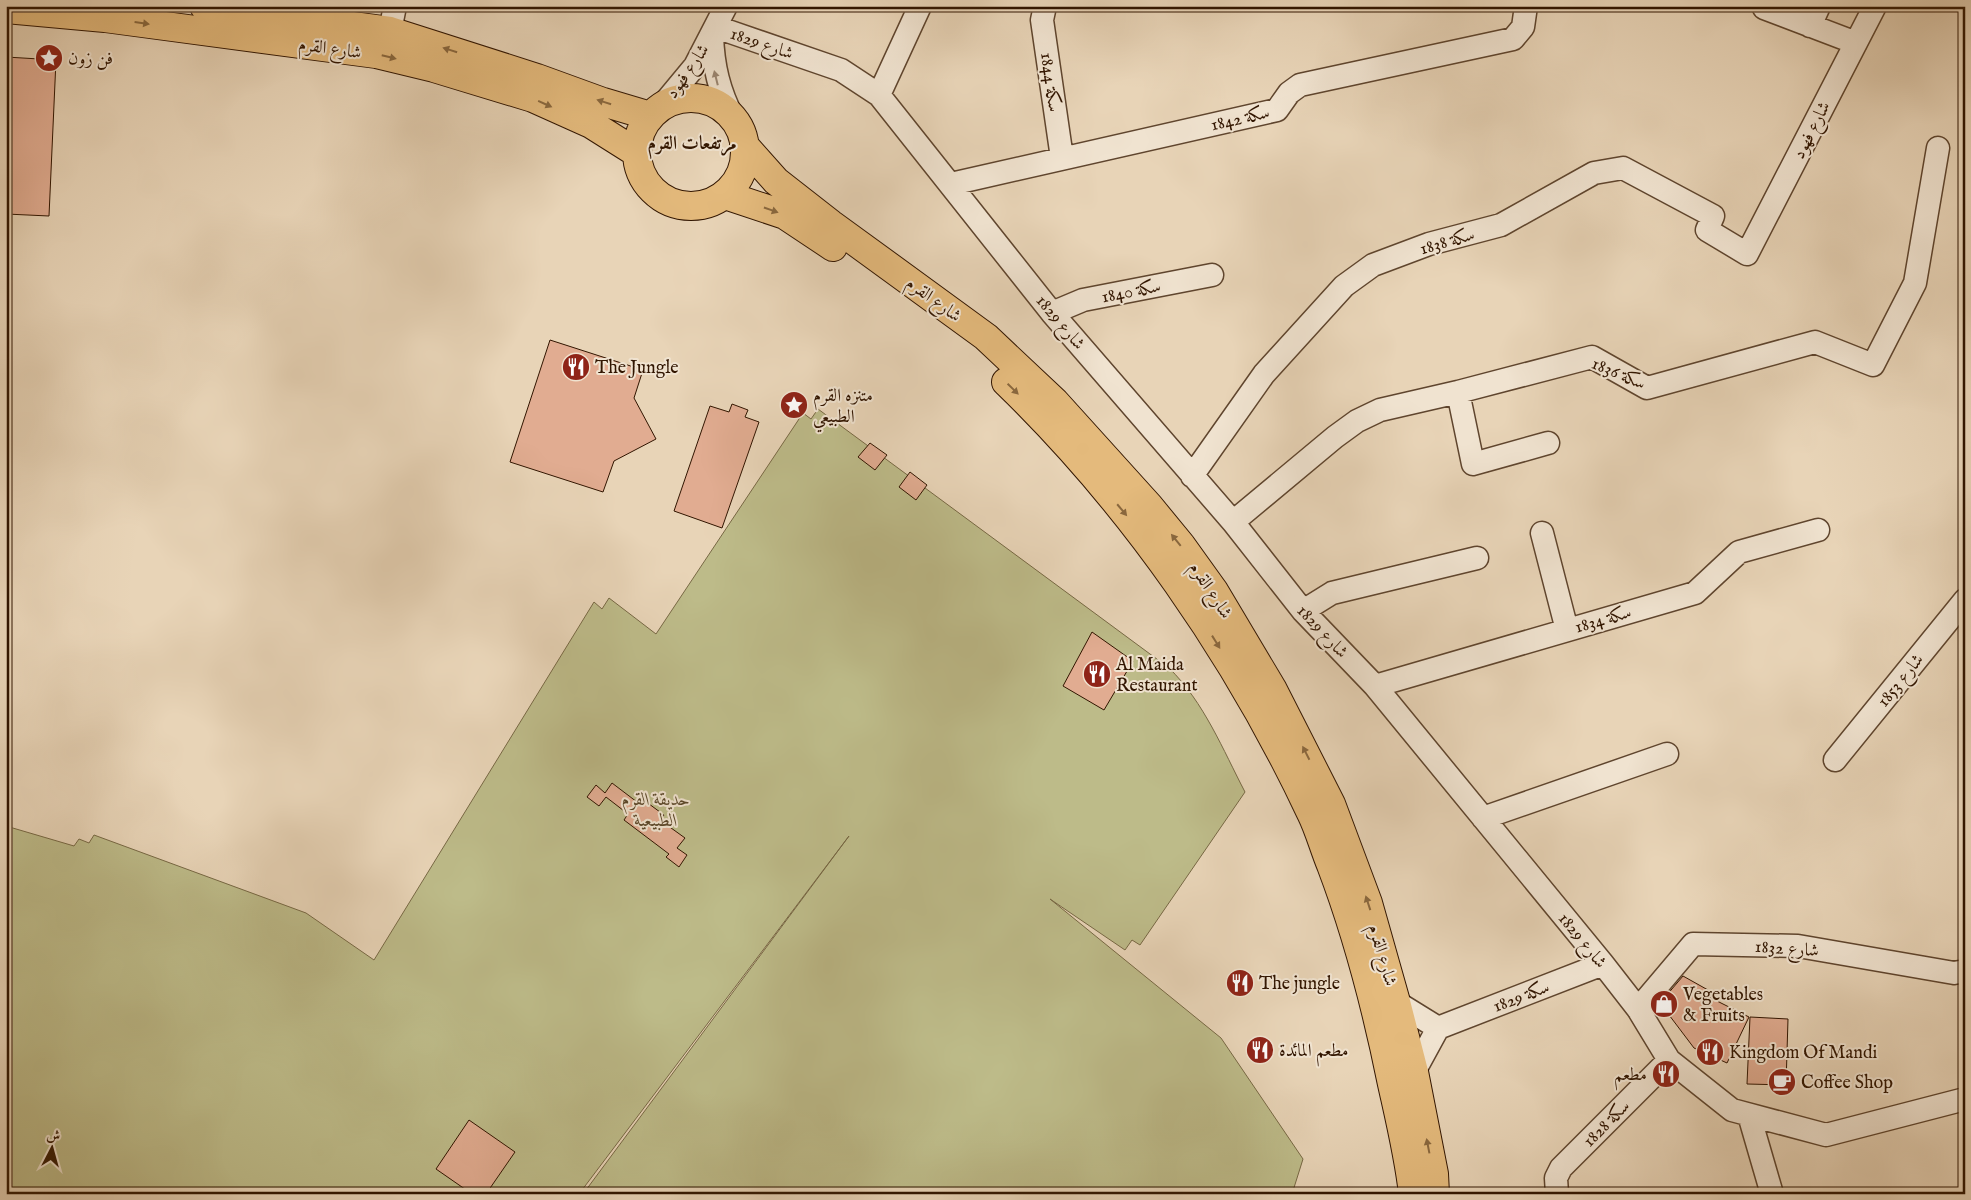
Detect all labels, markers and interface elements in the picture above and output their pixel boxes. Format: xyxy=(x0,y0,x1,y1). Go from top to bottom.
one-way arrow xyxy=(134,19,150,27)
street label: 1829 شارع xyxy=(726,23,796,68)
street label: شارع القرم xyxy=(296,34,363,68)
street label: شارع فهود xyxy=(661,40,717,105)
place icon: فن زون xyxy=(34,43,64,73)
one-way arrow xyxy=(442,46,457,53)
place label: فن زون xyxy=(68,48,113,71)
street label: سكة 1844 xyxy=(1034,51,1065,114)
one-way arrow xyxy=(382,53,397,61)
one-way arrow xyxy=(712,70,720,85)
one-way arrow xyxy=(596,98,611,105)
street label: شارع فهود xyxy=(1788,98,1838,164)
one-way arrow xyxy=(538,100,552,108)
street label: سكة 1842 xyxy=(1209,102,1272,137)
district label: مرتفعات القرم xyxy=(647,132,737,160)
one-way arrow xyxy=(764,206,779,214)
street label: 1838 سكة xyxy=(1417,224,1478,261)
street label: شارع القرم xyxy=(899,272,966,331)
street label: سكة 1840 xyxy=(1100,275,1163,309)
street label: 1829 شارع xyxy=(1029,291,1090,357)
restaurant icon: The Jungle xyxy=(561,352,591,382)
street label: سكة 1836 xyxy=(1588,353,1649,396)
place label: The Jungle xyxy=(595,357,679,380)
one-way arrow xyxy=(1007,382,1019,394)
place label: متنزه القرم الطبيعي xyxy=(813,385,873,433)
place icon: متنزه القرم الطبيعي xyxy=(779,390,809,420)
one-way arrow xyxy=(1116,503,1127,516)
one-way arrow xyxy=(1171,534,1182,547)
street label: شارع القرم xyxy=(1180,558,1237,625)
street label: 1829 شارع xyxy=(1290,600,1353,665)
street label: سكة 1834 xyxy=(1572,601,1634,639)
one-way arrow xyxy=(1211,635,1221,648)
street label: شارع 1853 xyxy=(1873,650,1931,714)
place label: Al Maida Restaurant xyxy=(1115,654,1198,698)
restaurant icon: Al Maida Restaurant xyxy=(1082,659,1112,689)
one-way arrow xyxy=(1302,746,1310,760)
park label: حديقة القرم الطبيعية xyxy=(622,789,690,833)
one-way arrow xyxy=(1364,895,1372,910)
street label: 1829 شارع xyxy=(1551,908,1611,975)
street label: شارع القرم xyxy=(1359,922,1401,990)
street label: 1832 شارع xyxy=(1754,936,1820,965)
restaurant icon: The jungle xyxy=(1225,968,1255,998)
place label: The jungle xyxy=(1259,973,1340,996)
street label: سكة 1829 xyxy=(1490,976,1553,1019)
place label: Vegetables & Fruits xyxy=(1682,984,1763,1028)
shop icon: Vegetables & Fruits xyxy=(1649,989,1679,1019)
restaurant icon: مطعم المائدة xyxy=(1245,1035,1275,1065)
restaurant icon: Kingdom Of Mandi xyxy=(1695,1037,1725,1067)
place label: مطعم المائدة xyxy=(1279,1040,1349,1067)
place label: Kingdom Of Mandi xyxy=(1729,1042,1878,1065)
restaurant icon: مطعم xyxy=(1651,1059,1681,1089)
place label: مطعم xyxy=(1614,1064,1647,1091)
cafe icon: Coffee Shop xyxy=(1767,1067,1797,1097)
place label: Coffee Shop xyxy=(1801,1072,1893,1095)
street label: سكة 1828 xyxy=(1578,1095,1636,1153)
north arrow xyxy=(28,1122,78,1172)
text: ش xyxy=(45,1126,61,1146)
one-way arrow xyxy=(1424,1138,1432,1153)

